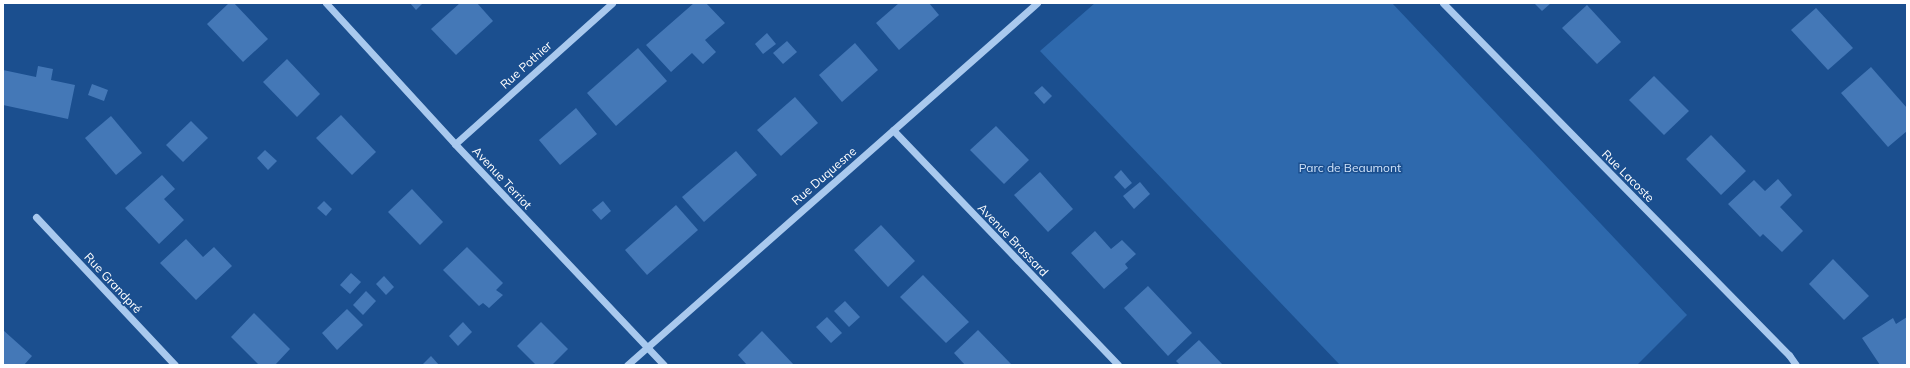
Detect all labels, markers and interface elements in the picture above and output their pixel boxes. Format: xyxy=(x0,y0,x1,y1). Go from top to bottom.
street label: Rue Pothier xyxy=(497,38,555,92)
street label: Avenue Terriot xyxy=(469,144,535,212)
street label: Rue Duquesne xyxy=(789,144,859,208)
street label: Rue Lacoste xyxy=(1599,147,1657,205)
park label: Parc de Beaumont xyxy=(1299,161,1401,175)
street label: Avenue Brassard xyxy=(975,201,1051,279)
street label: Rue Grandpré xyxy=(81,250,145,316)

